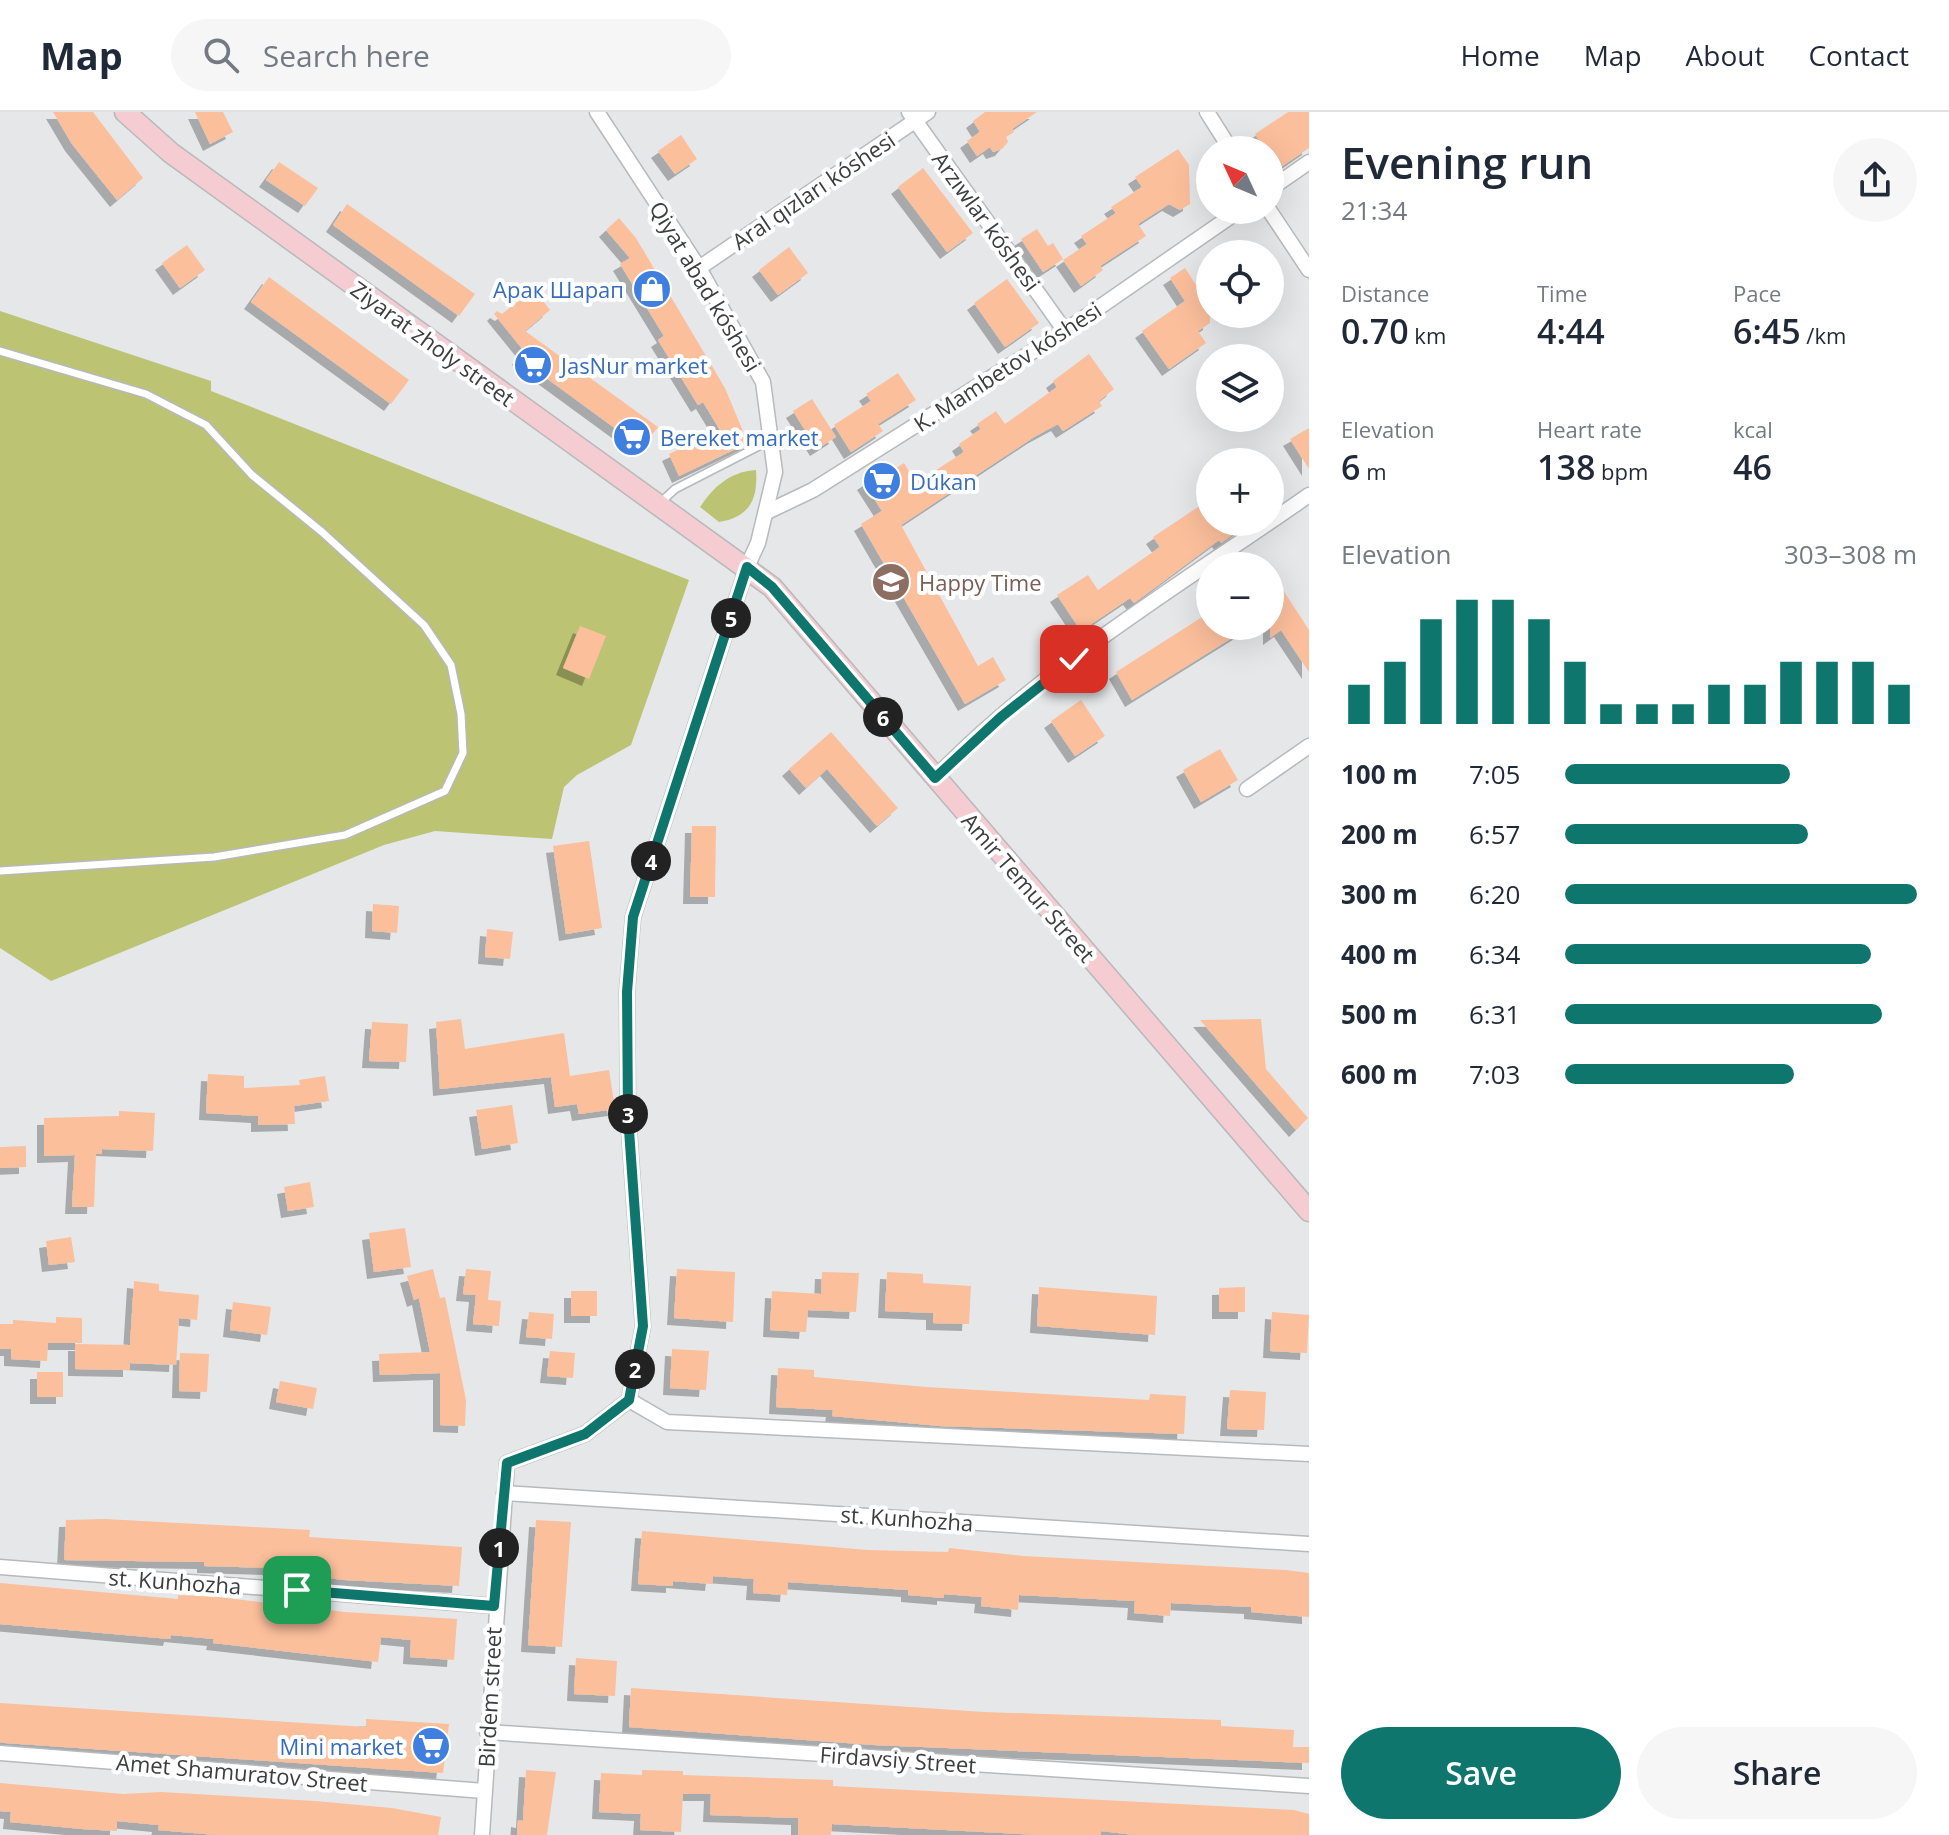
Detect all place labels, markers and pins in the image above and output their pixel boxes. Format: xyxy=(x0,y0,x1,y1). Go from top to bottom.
shop icon: Арак Шарап xyxy=(631,268,673,310)
place label: Арак Шарап xyxy=(493,274,624,304)
supermarket icon: JasNur market xyxy=(512,344,554,386)
place label: JasNur market xyxy=(559,350,708,380)
supermarket icon: Bereket market xyxy=(611,416,653,458)
place label: Bereket market xyxy=(660,422,819,452)
supermarket icon: Dúkan xyxy=(861,460,903,502)
place label: Dúkan xyxy=(910,466,977,496)
school or university icon: Happy Time xyxy=(870,561,912,603)
place label: Happy Time xyxy=(919,567,1042,597)
pin: 5 xyxy=(711,598,751,638)
pin xyxy=(1040,625,1108,693)
pin: 6 xyxy=(863,697,903,737)
pin: 4 xyxy=(631,841,671,881)
pin: 3 xyxy=(608,1094,648,1134)
pin: 2 xyxy=(615,1349,655,1389)
pin: 1 xyxy=(479,1528,519,1568)
pin xyxy=(263,1556,331,1624)
supermarket icon: Mini market xyxy=(410,1725,452,1767)
place label: Mini market xyxy=(280,1731,403,1761)

